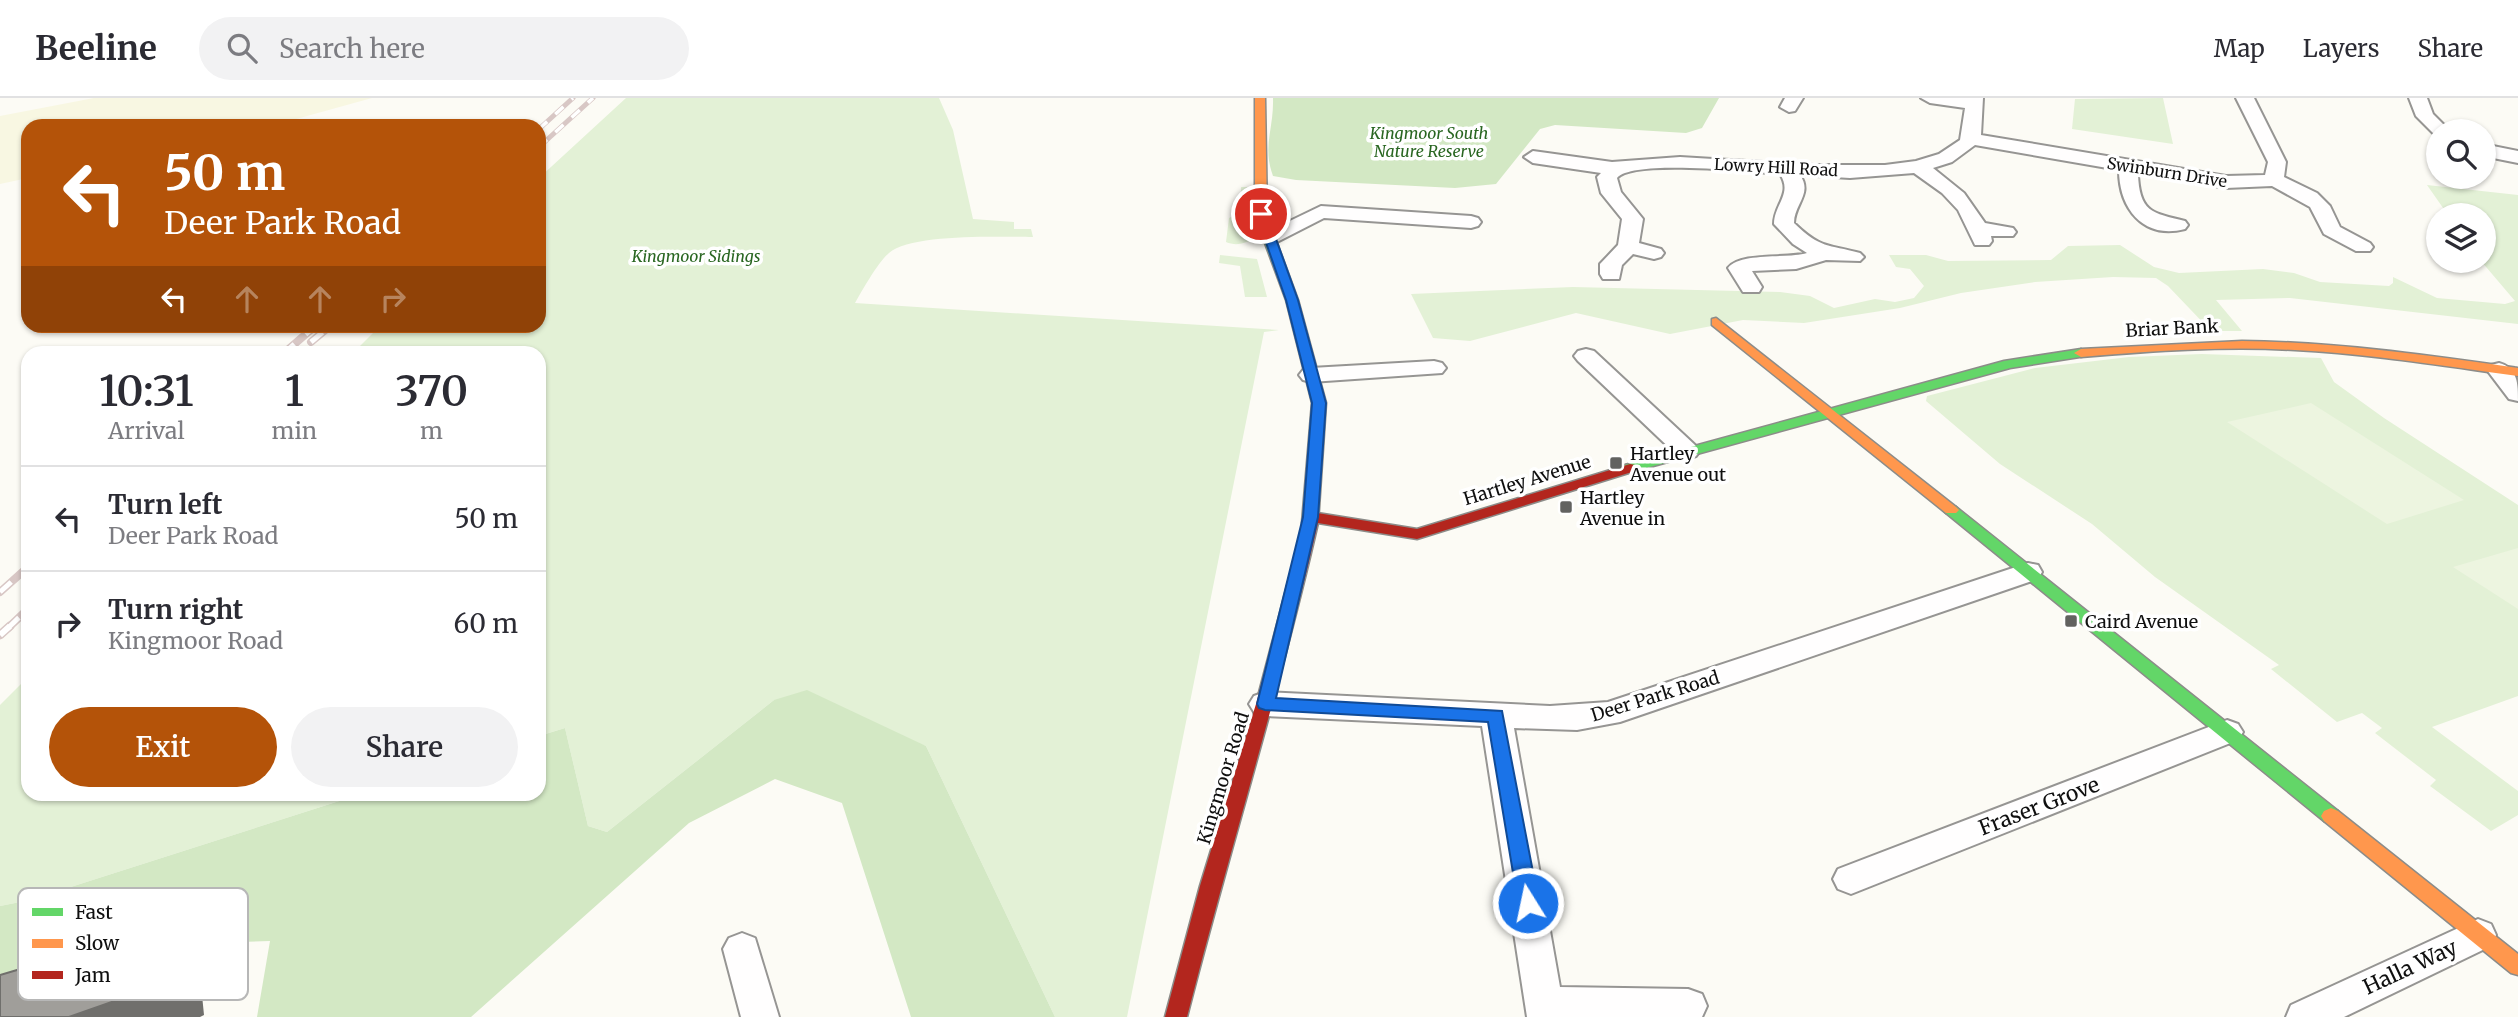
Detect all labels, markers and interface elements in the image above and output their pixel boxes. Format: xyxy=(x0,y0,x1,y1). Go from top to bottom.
search box xyxy=(199,17,689,80)
text: Beeline xyxy=(35,28,157,69)
icon: search xyxy=(223,29,261,67)
text: Search here xyxy=(279,32,425,65)
text: Map xyxy=(2214,33,2265,64)
text: Layers xyxy=(2303,33,2379,64)
text: Share xyxy=(2417,33,2483,64)
map controls xyxy=(2426,119,2496,273)
button: search xyxy=(2426,119,2496,189)
park label: Kingmoor South Nature Reserve xyxy=(1369,123,1488,161)
text: 50 m xyxy=(164,142,285,203)
icon: left xyxy=(49,147,140,238)
street label: Swinburn Drive xyxy=(2106,153,2228,191)
street label: Lowry Hill Road xyxy=(1713,154,1839,180)
pin xyxy=(1231,184,1291,244)
icon: arrive xyxy=(1242,195,1280,233)
text: Deer Park Road xyxy=(164,203,401,243)
button: layers xyxy=(2426,203,2496,273)
park label: Kingmoor Sidings xyxy=(631,246,761,266)
icon: left xyxy=(155,280,193,318)
icon: ahead xyxy=(228,280,266,318)
icon: ahead xyxy=(301,280,339,318)
icon: right xyxy=(374,280,412,318)
street label: Briar Bank xyxy=(2125,314,2220,342)
text: 10:31 xyxy=(99,365,194,417)
text: 1 xyxy=(285,365,304,417)
text: 370 xyxy=(395,365,468,417)
text: Arrival xyxy=(108,416,185,445)
text: min xyxy=(272,416,317,445)
text: m xyxy=(420,416,443,445)
place label: Hartley Avenue out xyxy=(1629,442,1726,486)
street label: Hartley Avenue xyxy=(1461,450,1593,510)
marker: Hartley Avenue out xyxy=(1608,455,1624,471)
place label: Hartley Avenue in xyxy=(1579,486,1665,530)
text: Turn left xyxy=(108,488,222,521)
marker: Hartley Avenue in xyxy=(1558,499,1574,515)
icon: left xyxy=(49,500,87,538)
text: 50 m xyxy=(454,502,518,535)
text: Deer Park Road xyxy=(108,521,278,550)
text: Turn right xyxy=(108,593,243,626)
icon: right xyxy=(49,605,87,643)
text: 60 m xyxy=(454,607,518,640)
place label: Caird Avenue xyxy=(2085,610,2198,633)
marker: Caird Avenue xyxy=(2063,613,2079,629)
text: Kingmoor Road xyxy=(108,626,283,655)
street label: Deer Park Road xyxy=(1588,665,1722,726)
button: Exit xyxy=(49,707,277,787)
button: Share xyxy=(291,707,518,787)
street label: Kingmoor Road xyxy=(1192,709,1254,847)
street label: Fraser Grove xyxy=(1975,771,2103,841)
position arrow xyxy=(1491,866,1565,940)
legend xyxy=(18,888,248,1000)
text: Fast xyxy=(75,900,113,924)
text: Slow xyxy=(75,931,120,955)
street label: Halla Way xyxy=(2359,933,2462,1000)
text: Jam xyxy=(74,963,111,987)

